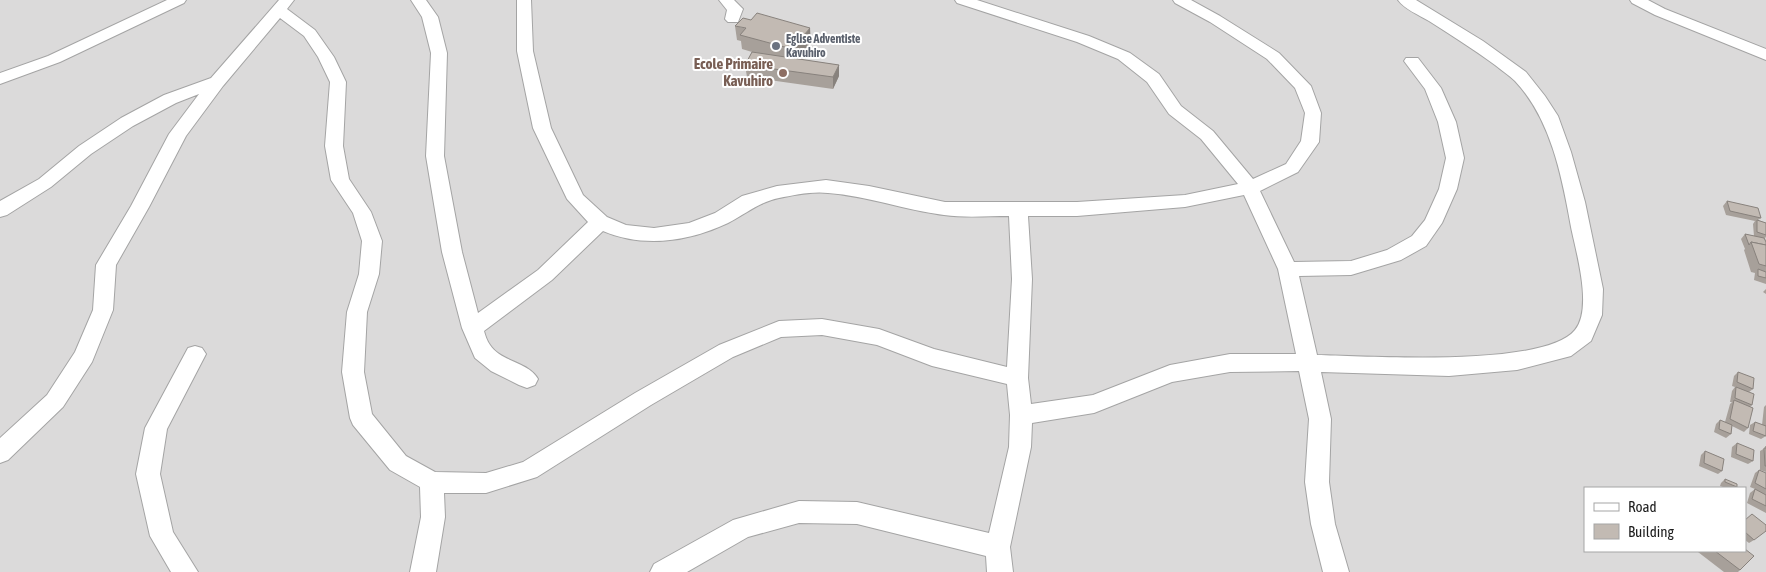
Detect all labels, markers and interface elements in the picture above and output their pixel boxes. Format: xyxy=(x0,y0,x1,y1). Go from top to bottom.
place label: Eglise Adventiste Kavuhiro xyxy=(786,32,861,60)
marker: Eglise Adventiste Kavuhiro xyxy=(770,40,782,52)
place label: Ecole Primaire Kavuhiro xyxy=(694,55,773,89)
marker: Ecole Primaire Kavuhiro xyxy=(777,67,789,79)
legend xyxy=(1584,487,1746,552)
text: Road xyxy=(1628,498,1657,515)
text: Building xyxy=(1628,523,1674,540)

